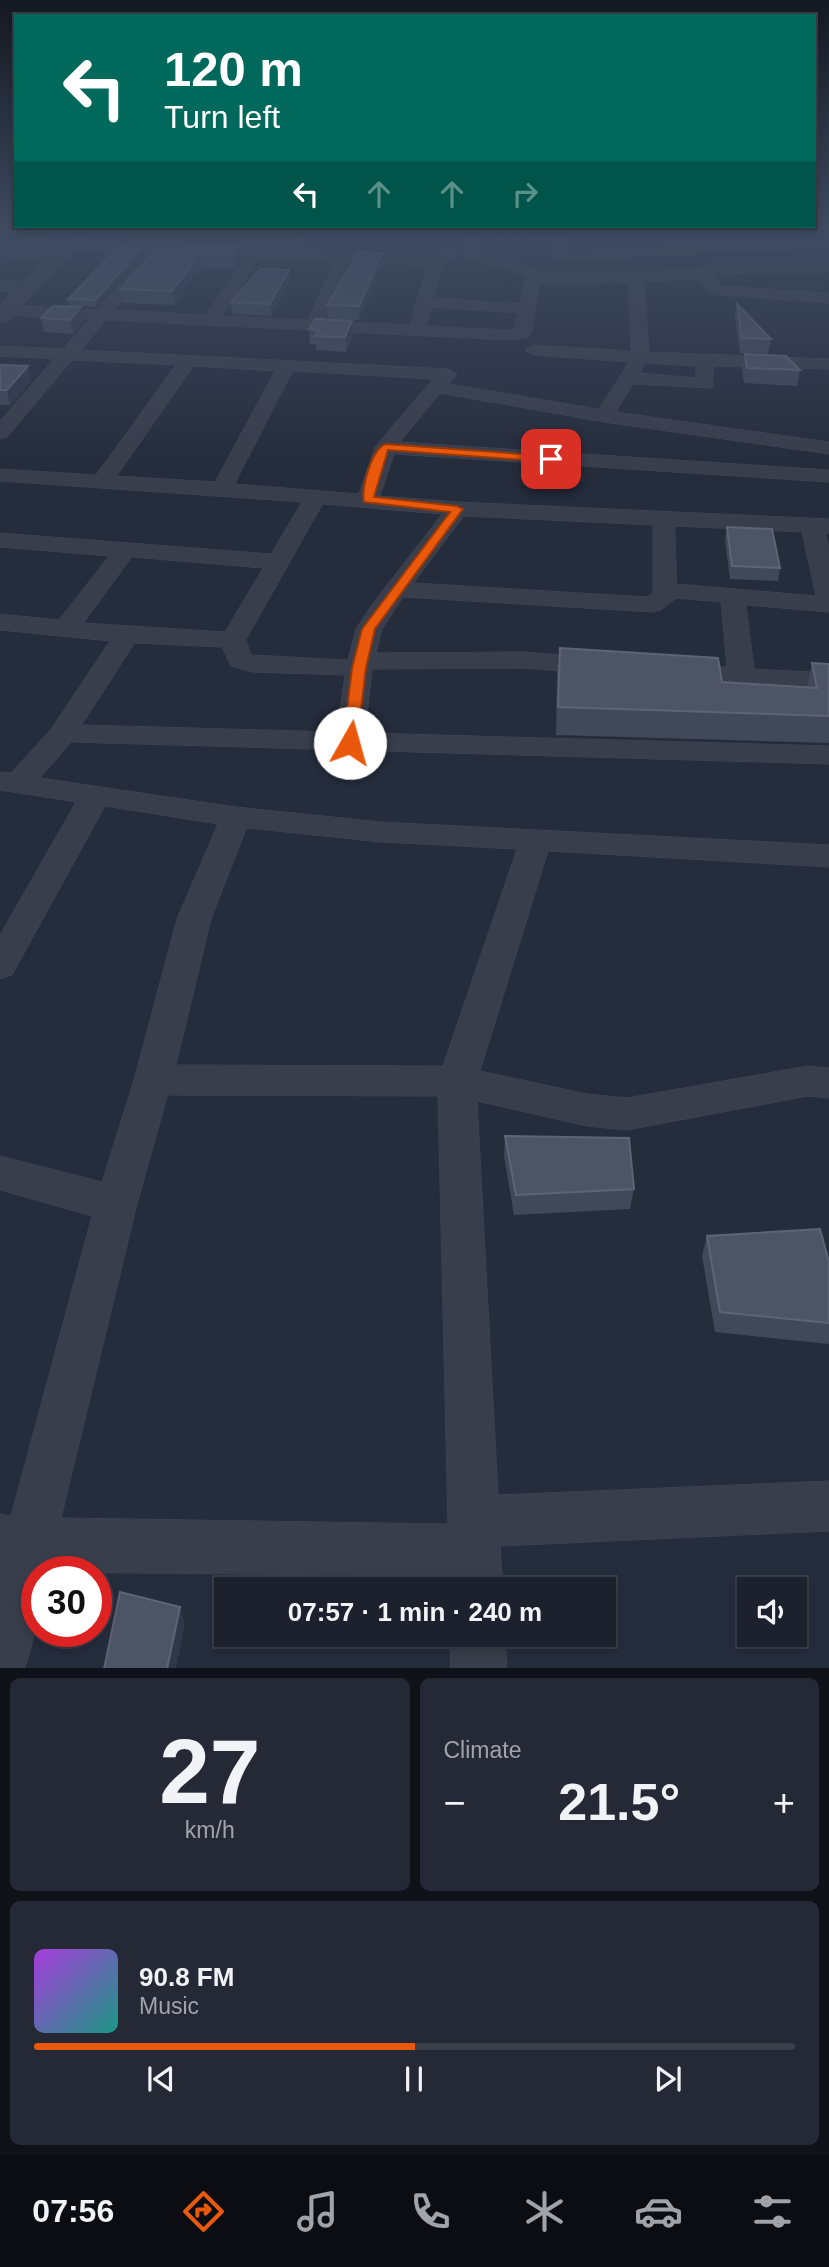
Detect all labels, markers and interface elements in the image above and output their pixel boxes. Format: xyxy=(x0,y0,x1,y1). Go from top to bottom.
icon: left xyxy=(49,42,140,133)
text: 120 m xyxy=(164,42,303,96)
text: Turn left xyxy=(164,99,280,135)
icon: left xyxy=(287,175,325,213)
icon: ahead xyxy=(360,175,398,213)
icon: ahead xyxy=(433,175,471,213)
icon: right xyxy=(506,175,544,213)
pin xyxy=(521,429,581,489)
icon: arrive xyxy=(532,440,570,478)
position arrow xyxy=(313,706,387,780)
speed limit sign: 30 xyxy=(21,1556,112,1647)
map controls xyxy=(737,1577,807,1647)
button: sound xyxy=(737,1577,807,1647)
text: 07:57 · 1 min · 240 m xyxy=(288,1597,542,1627)
text: 27 xyxy=(159,1721,260,1822)
text: Climate xyxy=(444,1737,521,1763)
text: 21.5° xyxy=(558,1773,680,1831)
text: − xyxy=(444,1782,466,1824)
text: + xyxy=(773,1782,795,1824)
text: km/h xyxy=(185,1817,235,1843)
text: 90.8 FM xyxy=(139,1962,234,1992)
text: Music xyxy=(139,1993,199,2019)
icon: previous xyxy=(142,2060,180,2098)
icon: pause xyxy=(395,2060,433,2098)
icon: next xyxy=(649,2060,687,2098)
icon: directions xyxy=(179,2187,228,2236)
icon: music xyxy=(293,2187,342,2236)
icon: phone xyxy=(406,2187,455,2236)
icon: climate xyxy=(520,2187,569,2236)
icon: car xyxy=(634,2187,683,2236)
icon: filters xyxy=(748,2187,797,2236)
text: 07:56 xyxy=(32,2193,114,2229)

